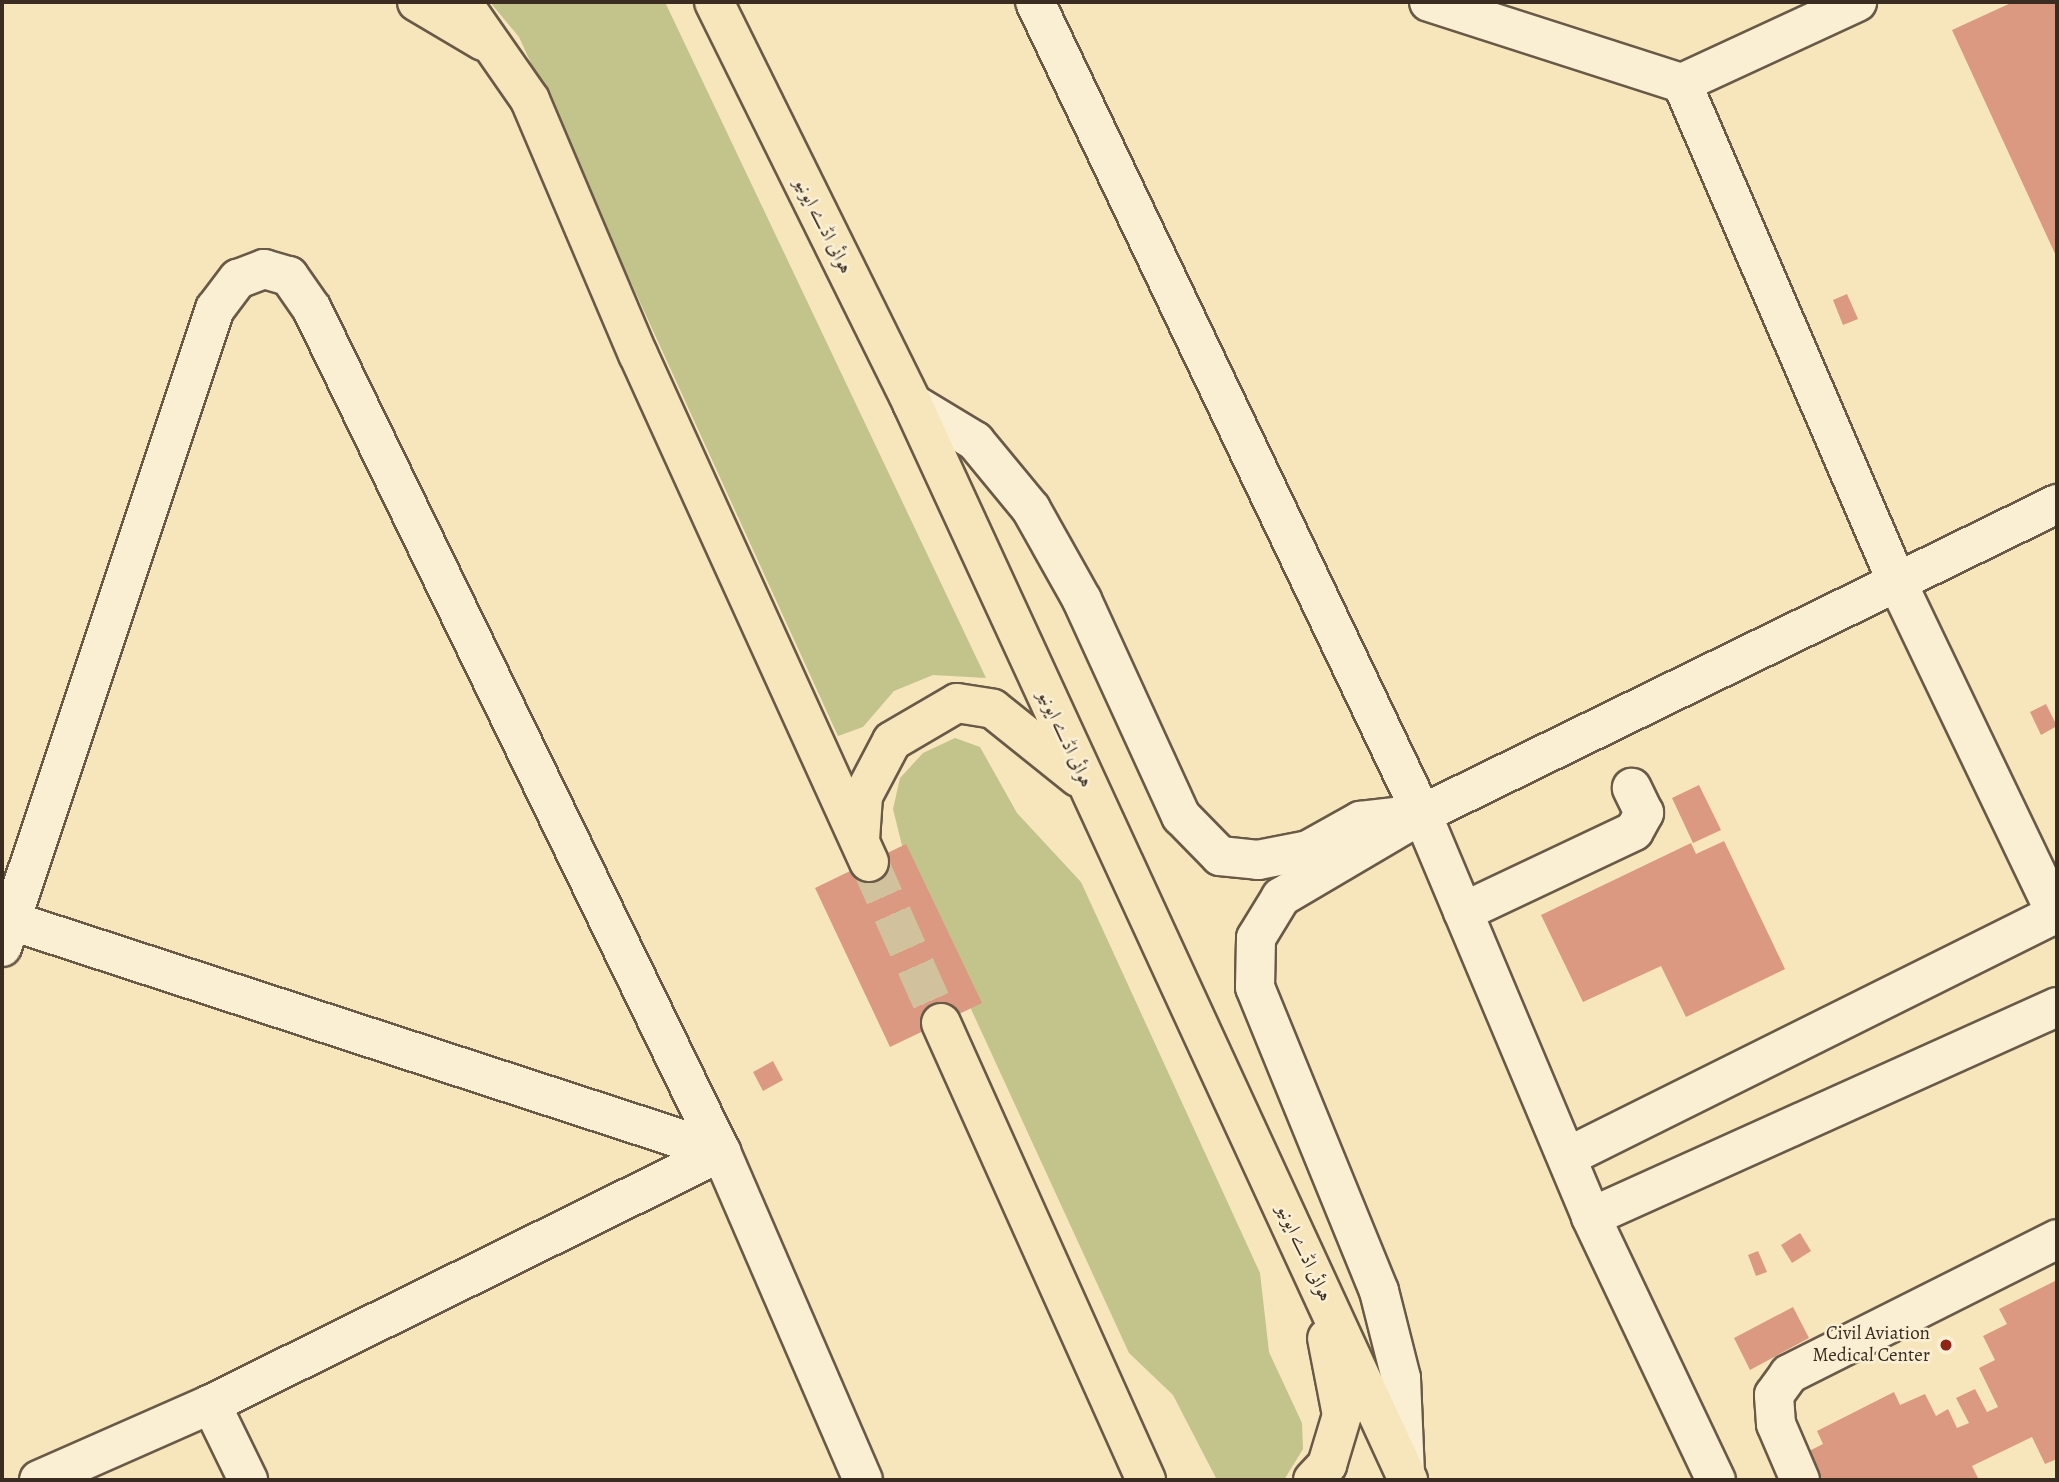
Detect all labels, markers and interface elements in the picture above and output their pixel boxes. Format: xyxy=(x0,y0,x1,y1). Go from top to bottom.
street label: ہوائی اڈے ایونیو xyxy=(789,174,857,278)
street label: ہوائی اڈے ایونیو xyxy=(1033,687,1097,791)
street label: ہوائی اڈے ایونیو xyxy=(1272,1201,1336,1305)
place label: Civil Aviation Medical Center xyxy=(1813,1323,1930,1367)
marker: Civil Aviation Medical Center xyxy=(1936,1335,1956,1355)

